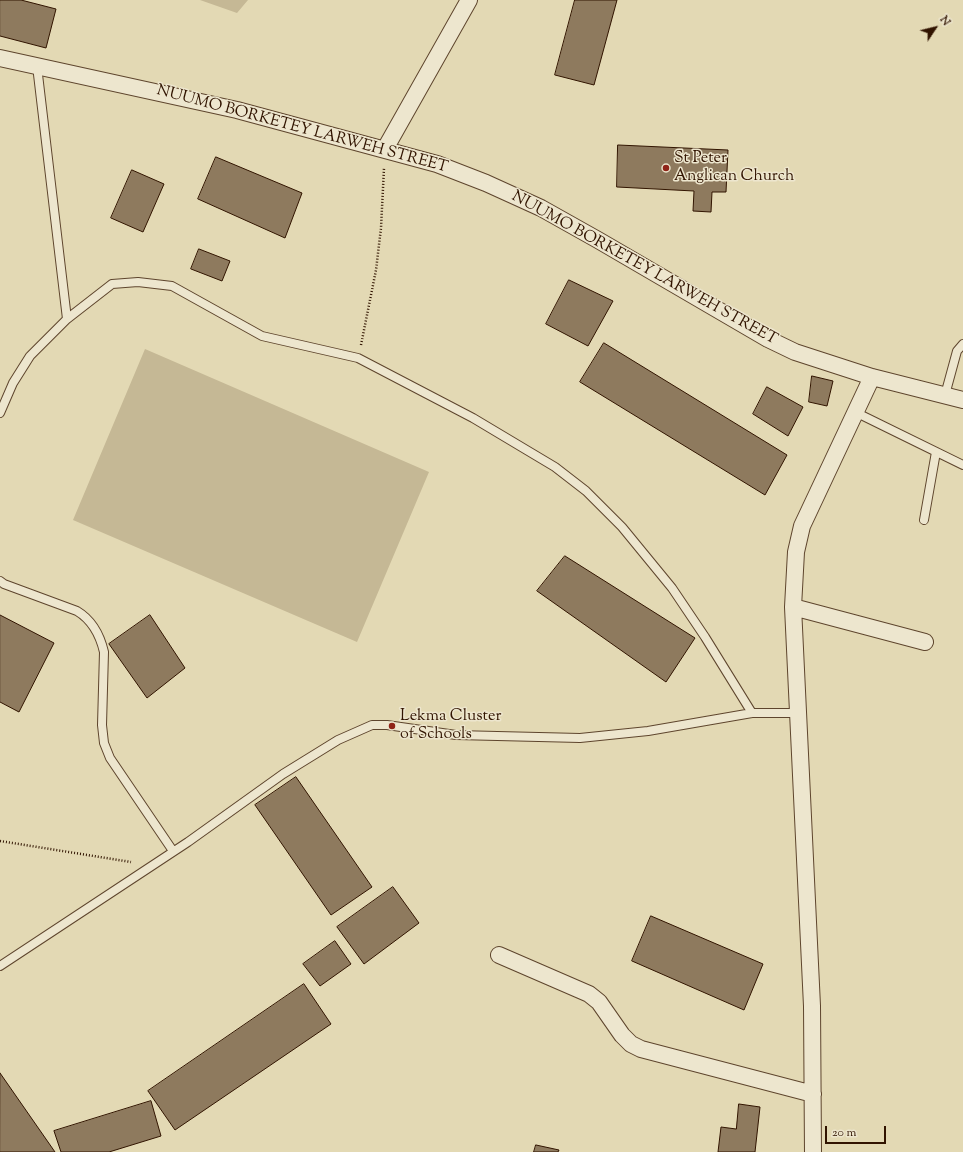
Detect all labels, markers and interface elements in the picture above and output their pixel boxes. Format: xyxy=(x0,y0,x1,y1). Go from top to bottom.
north arrow xyxy=(915,8,955,48)
text: N xyxy=(936,13,954,29)
street label: NUUMO BORKETEY LARWEH STREET xyxy=(154,82,450,178)
place label: St Peter Anglican Church xyxy=(674,149,794,187)
marker: St Peter Anglican Church xyxy=(661,163,671,173)
street label: NUUMO BORKETEY LARWEH STREET xyxy=(508,188,780,350)
place label: Lekma Cluster of Schools xyxy=(400,707,501,745)
marker: Lekma Cluster of Schools xyxy=(387,721,397,731)
scale bar xyxy=(827,1118,888,1144)
text: 20 m xyxy=(832,1124,856,1142)

